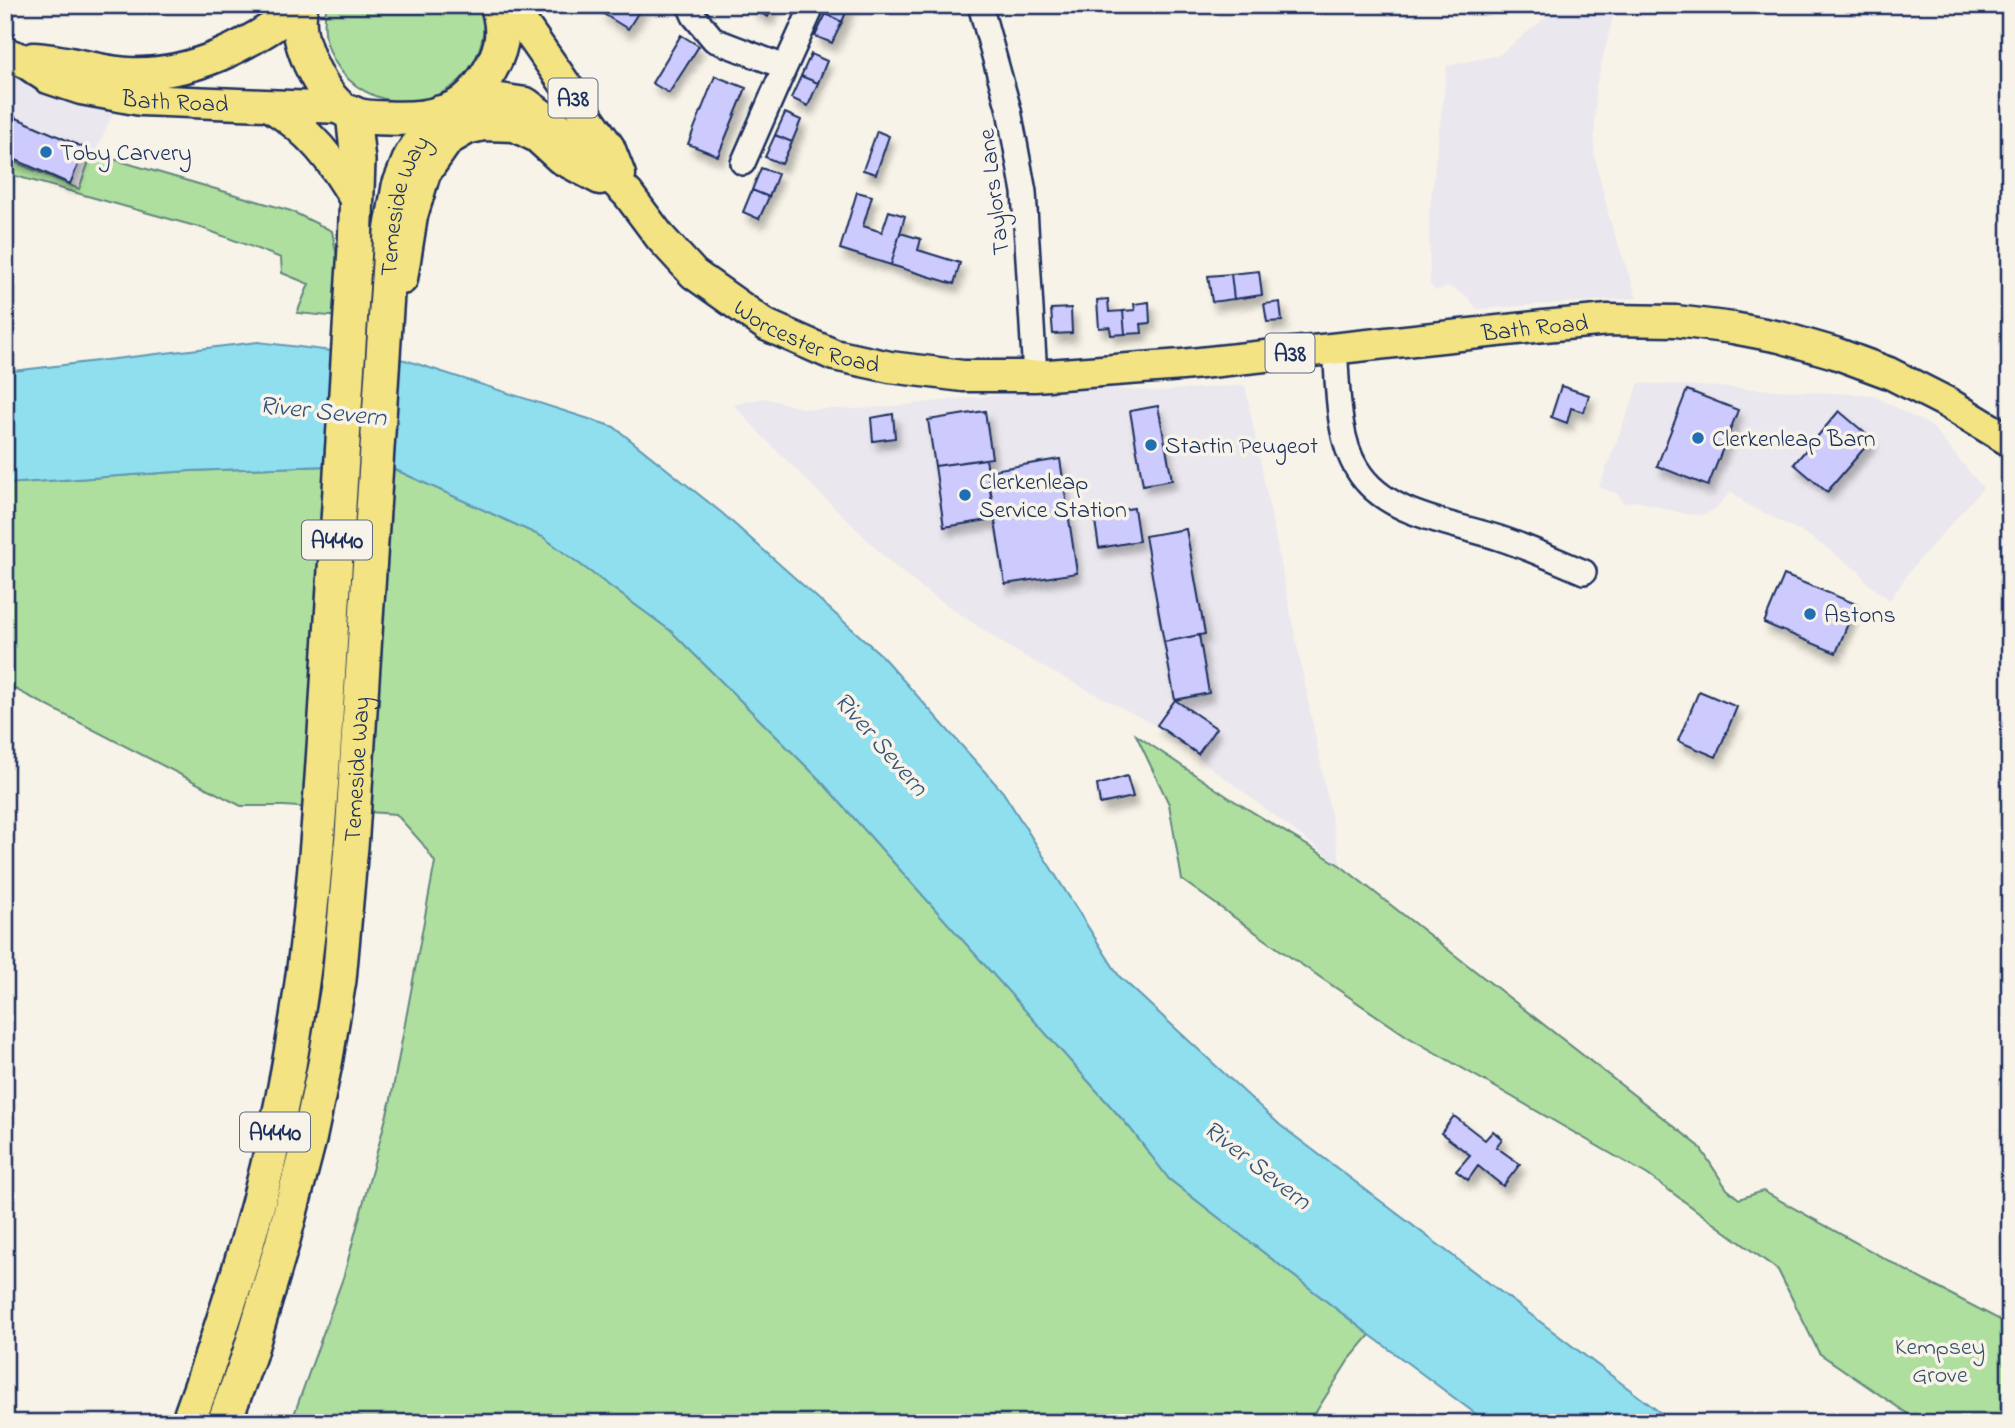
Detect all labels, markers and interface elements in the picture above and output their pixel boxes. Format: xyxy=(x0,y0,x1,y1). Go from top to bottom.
road number: A38 xyxy=(548,78,598,118)
street label: Bath Road xyxy=(117,82,230,124)
street label: Taylors Lane xyxy=(970,126,1022,257)
street label: Temeside Way xyxy=(373,129,441,277)
place label: Toby Carvery xyxy=(60,137,192,173)
marker: Toby Carvery xyxy=(38,144,54,160)
street label: Worcester Road xyxy=(725,292,883,384)
street label: Bath Road xyxy=(1479,307,1590,353)
road number: A38 xyxy=(1266,334,1314,372)
water label: River Severn xyxy=(257,387,389,439)
place label: Clerkenleap Barn xyxy=(1712,423,1876,458)
place label: Startin Peugeot xyxy=(1165,430,1318,465)
marker: Clerkenleap Barn xyxy=(1690,430,1706,446)
marker: Startin Peugeot xyxy=(1143,437,1159,453)
place label: Clerkenleap Service Station xyxy=(979,466,1127,529)
marker: Clerkenleap Service Station xyxy=(957,487,973,503)
road number: A4440 xyxy=(302,520,372,560)
place label: Astons xyxy=(1824,599,1896,634)
marker: Astons xyxy=(1802,606,1818,622)
water label: River Severn xyxy=(823,684,937,807)
street label: Temeside Way xyxy=(336,696,382,844)
road number: A4440 xyxy=(240,1112,310,1152)
water label: River Severn xyxy=(1194,1112,1319,1221)
park label: Kempsey Grove xyxy=(1895,1331,1985,1394)

